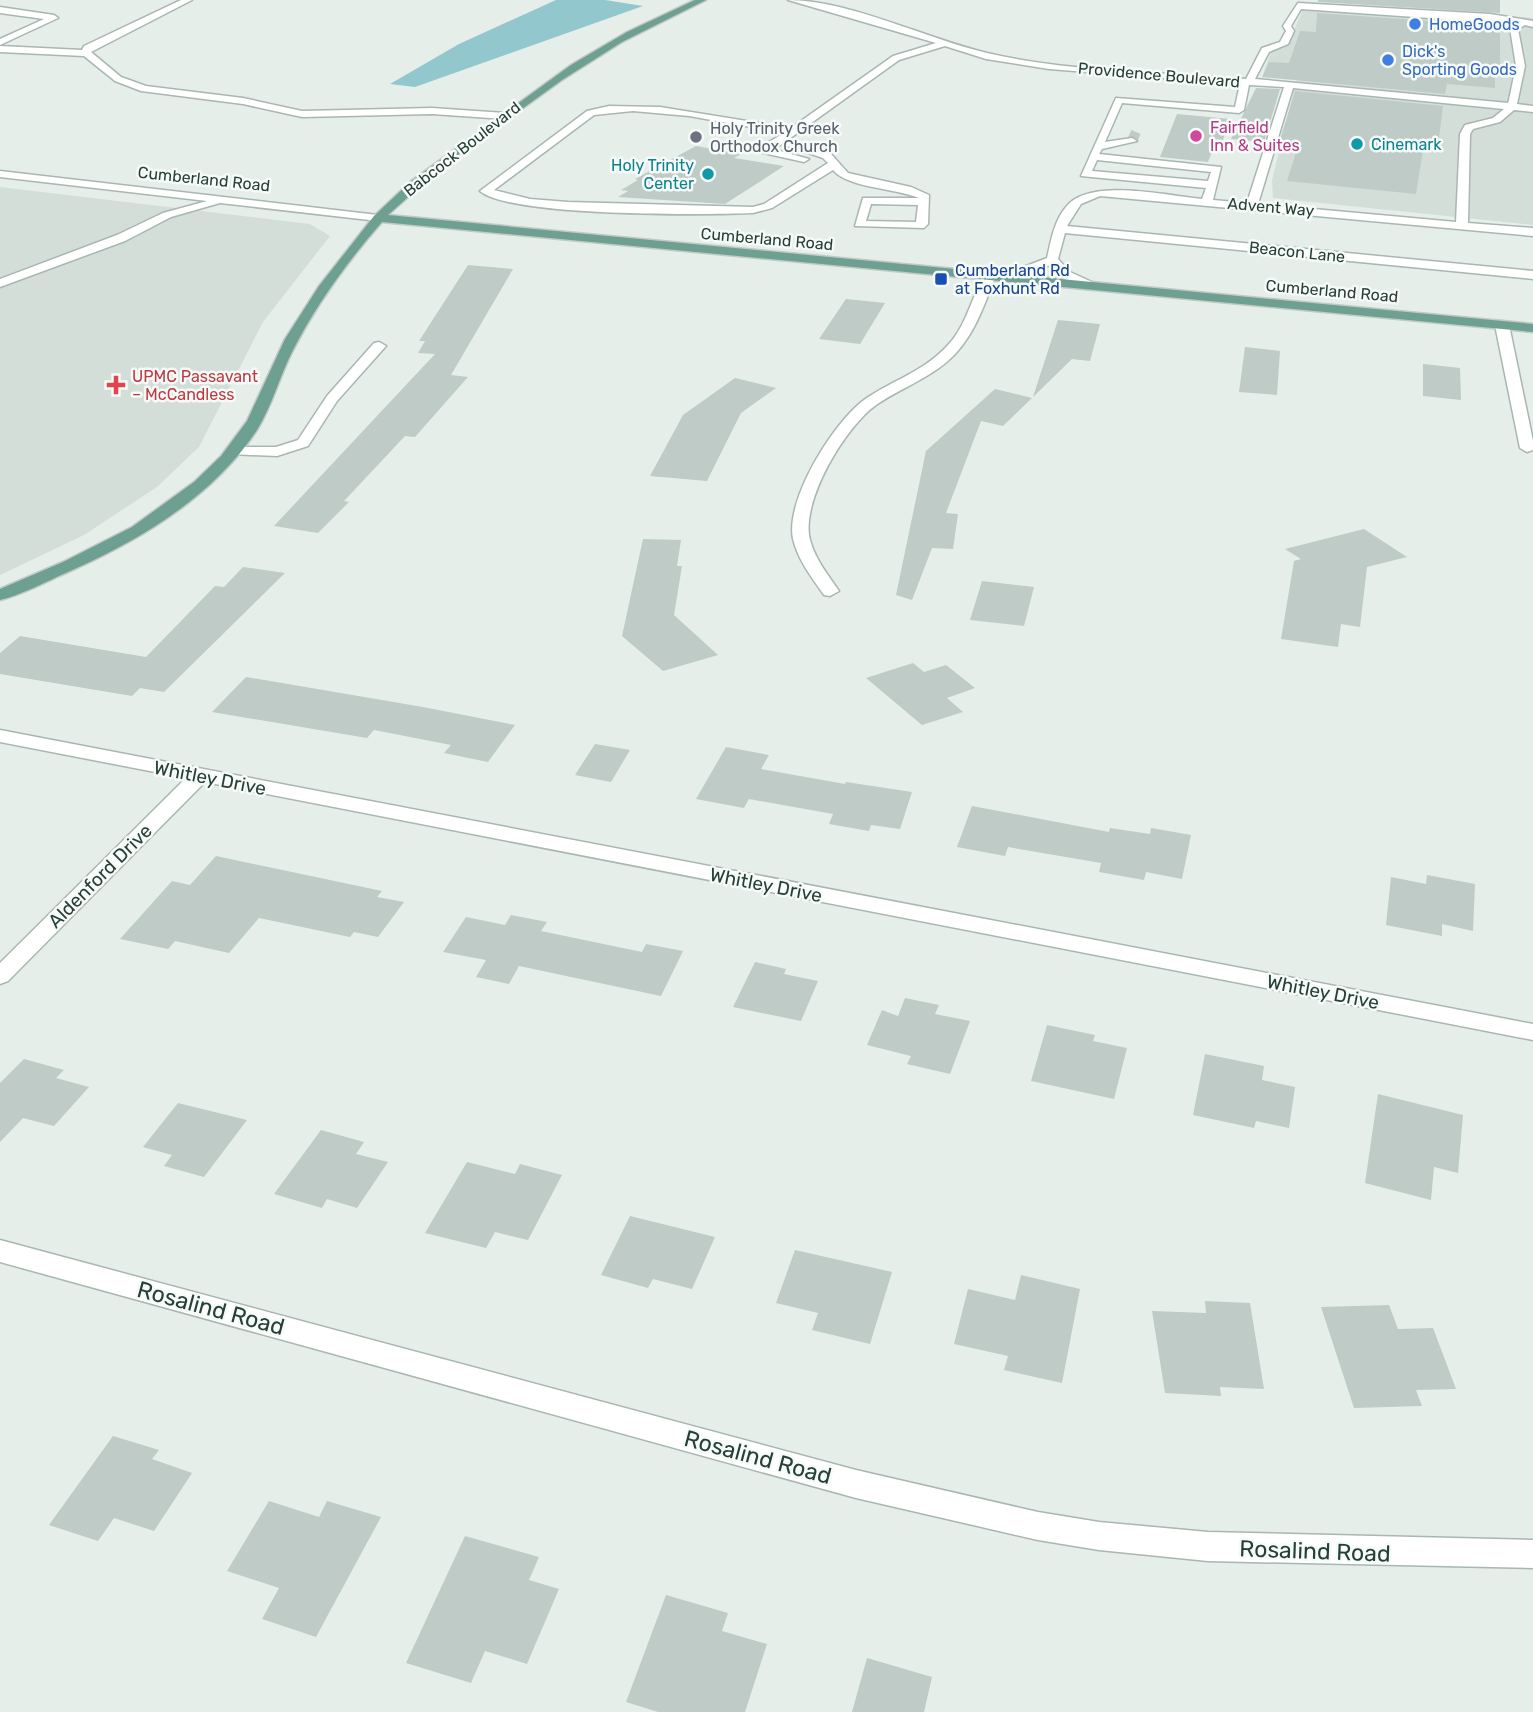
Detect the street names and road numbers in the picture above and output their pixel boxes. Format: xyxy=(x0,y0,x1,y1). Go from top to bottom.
street label: Providence Boulevard xyxy=(1077,58,1241,92)
street label: Babcock Boulevard xyxy=(400,98,524,200)
street label: Cumberland Road xyxy=(137,163,271,195)
street label: Advent Way xyxy=(1227,194,1315,220)
street label: Cumberland Road xyxy=(700,224,834,254)
street label: Beacon Lane xyxy=(1248,238,1346,267)
street label: Cumberland Road xyxy=(1265,276,1399,306)
street label: Whitley Drive xyxy=(152,756,268,800)
street label: Aldenford Drive xyxy=(43,819,157,933)
street label: Whitley Drive xyxy=(708,863,824,907)
street label: Whitley Drive xyxy=(1265,970,1381,1014)
street label: Rosalind Road xyxy=(134,1275,288,1341)
street label: Rosalind Road xyxy=(681,1424,835,1490)
street label: Rosalind Road xyxy=(1239,1534,1391,1568)

